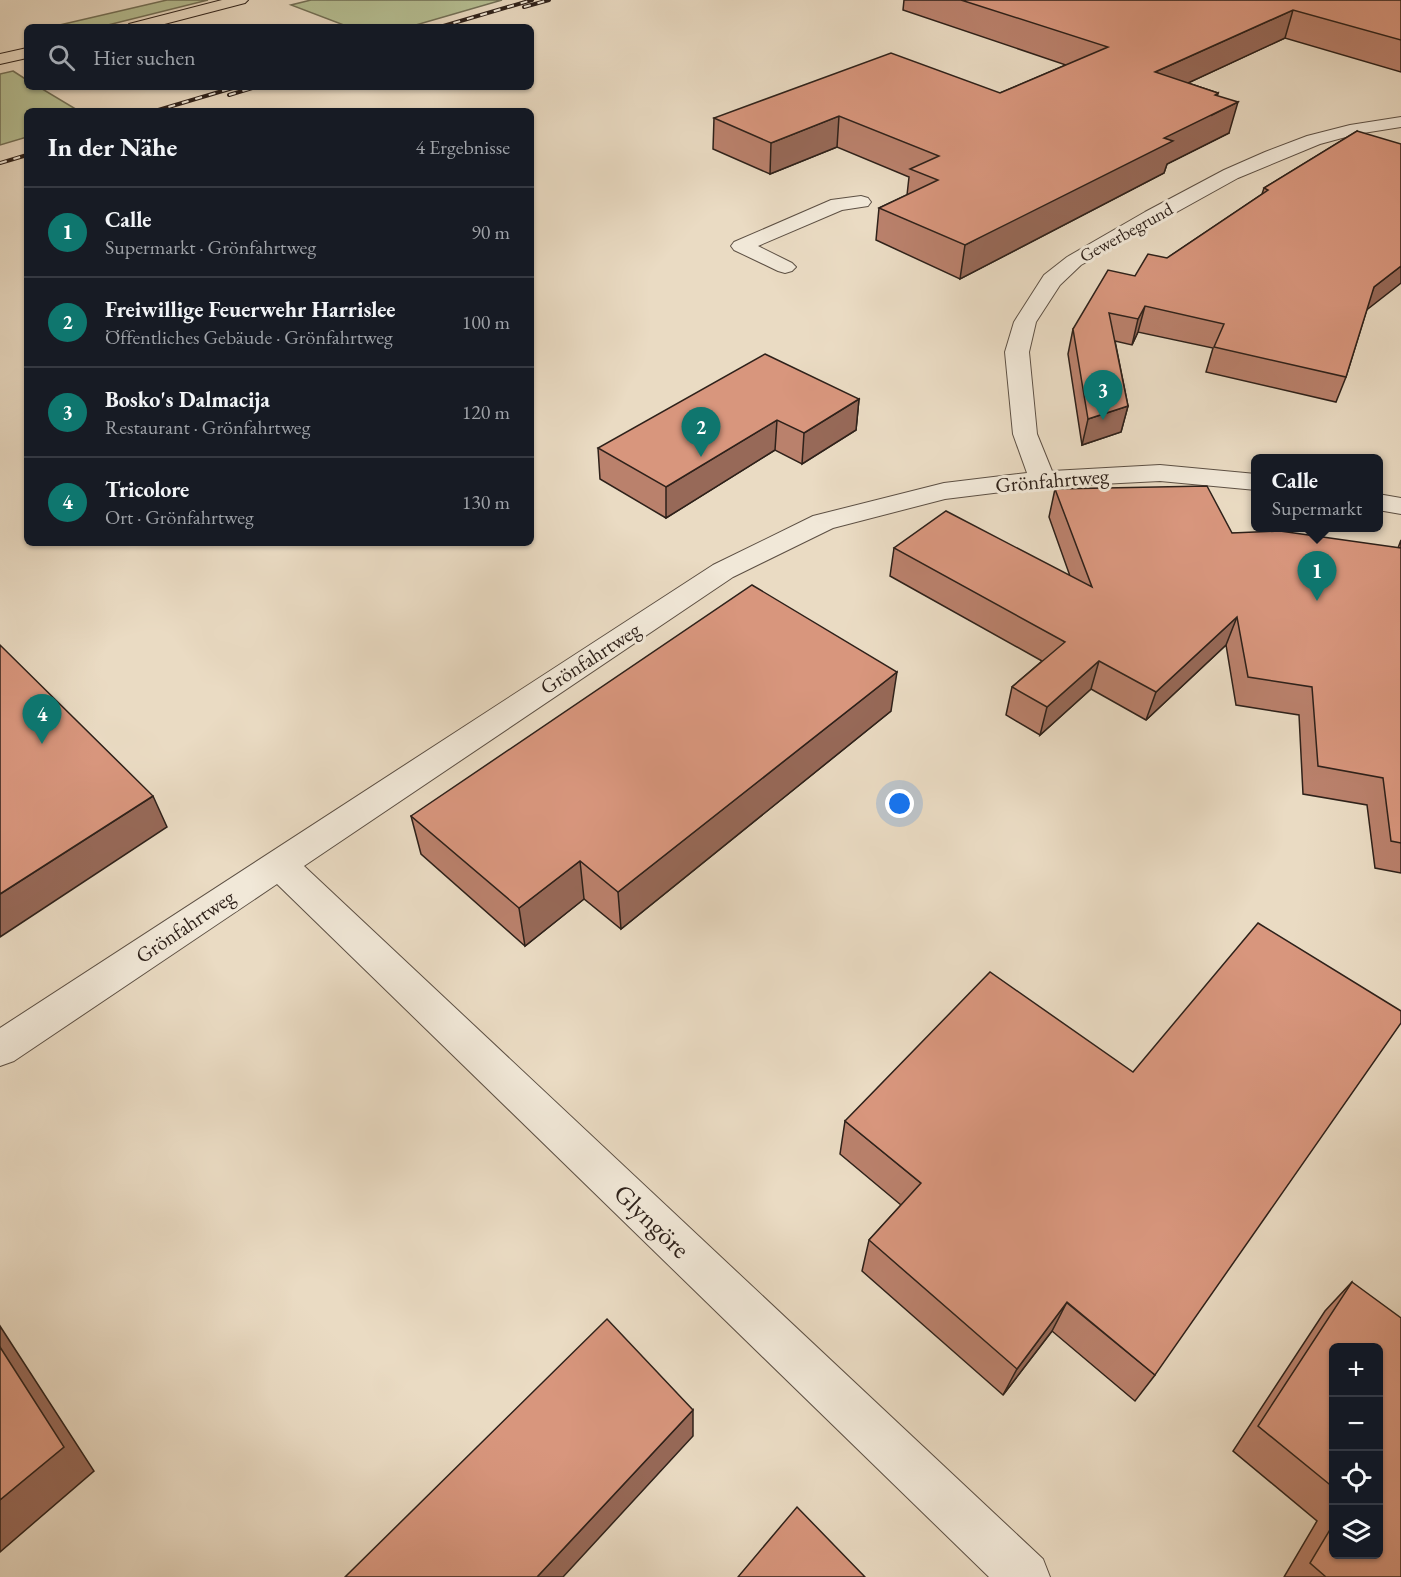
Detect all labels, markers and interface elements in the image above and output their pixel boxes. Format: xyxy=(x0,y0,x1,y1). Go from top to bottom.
search box xyxy=(24,24,534,90)
icon: search xyxy=(45,41,78,74)
text: Hier suchen xyxy=(93,43,196,72)
text: In der Nähe xyxy=(48,130,177,164)
text: 4 Ergebnisse xyxy=(415,134,510,160)
street label: Gewerbegrund xyxy=(1075,196,1178,267)
text: Calle xyxy=(105,205,151,234)
text: 1 xyxy=(62,219,73,245)
text: 90 m xyxy=(471,219,510,245)
text: Supermarkt · Grönfahrtweg xyxy=(105,234,316,260)
text: Freiwillige Feuerwehr Harrislee xyxy=(105,295,396,324)
text: 2 xyxy=(62,309,73,335)
text: 100 m xyxy=(462,309,510,335)
text: Öffentliches Gebäude · Grönfahrtweg xyxy=(105,324,393,350)
pin: 3 xyxy=(1084,370,1122,420)
text: Bosko's Dalmacija xyxy=(105,385,270,414)
text: 3 xyxy=(62,399,73,425)
text: 120 m xyxy=(462,399,510,425)
pin: 2 xyxy=(682,408,720,457)
text: Restaurant · Grönfahrtweg xyxy=(105,414,310,440)
popup xyxy=(1251,454,1383,532)
street label: Grönfahrtweg xyxy=(994,462,1111,498)
text: Calle xyxy=(1272,466,1318,495)
text: Tricolore xyxy=(105,475,189,504)
text: 4 xyxy=(62,489,73,515)
text: 130 m xyxy=(462,489,510,515)
text: Supermarkt xyxy=(1272,495,1362,521)
text: Ort · Grönfahrtweg xyxy=(105,504,254,530)
pin: 1 xyxy=(1298,552,1336,601)
street label: Grönfahrtweg xyxy=(535,615,646,700)
pin: 4 xyxy=(22,694,62,744)
your location xyxy=(885,789,914,818)
street label: Grönfahrtweg xyxy=(130,882,240,969)
street label: Glyngöre xyxy=(607,1176,697,1266)
map controls xyxy=(1329,1343,1383,1559)
button: + xyxy=(1329,1343,1383,1397)
button: − xyxy=(1329,1397,1383,1451)
button: locate xyxy=(1329,1451,1383,1505)
button: layers xyxy=(1329,1505,1383,1559)

